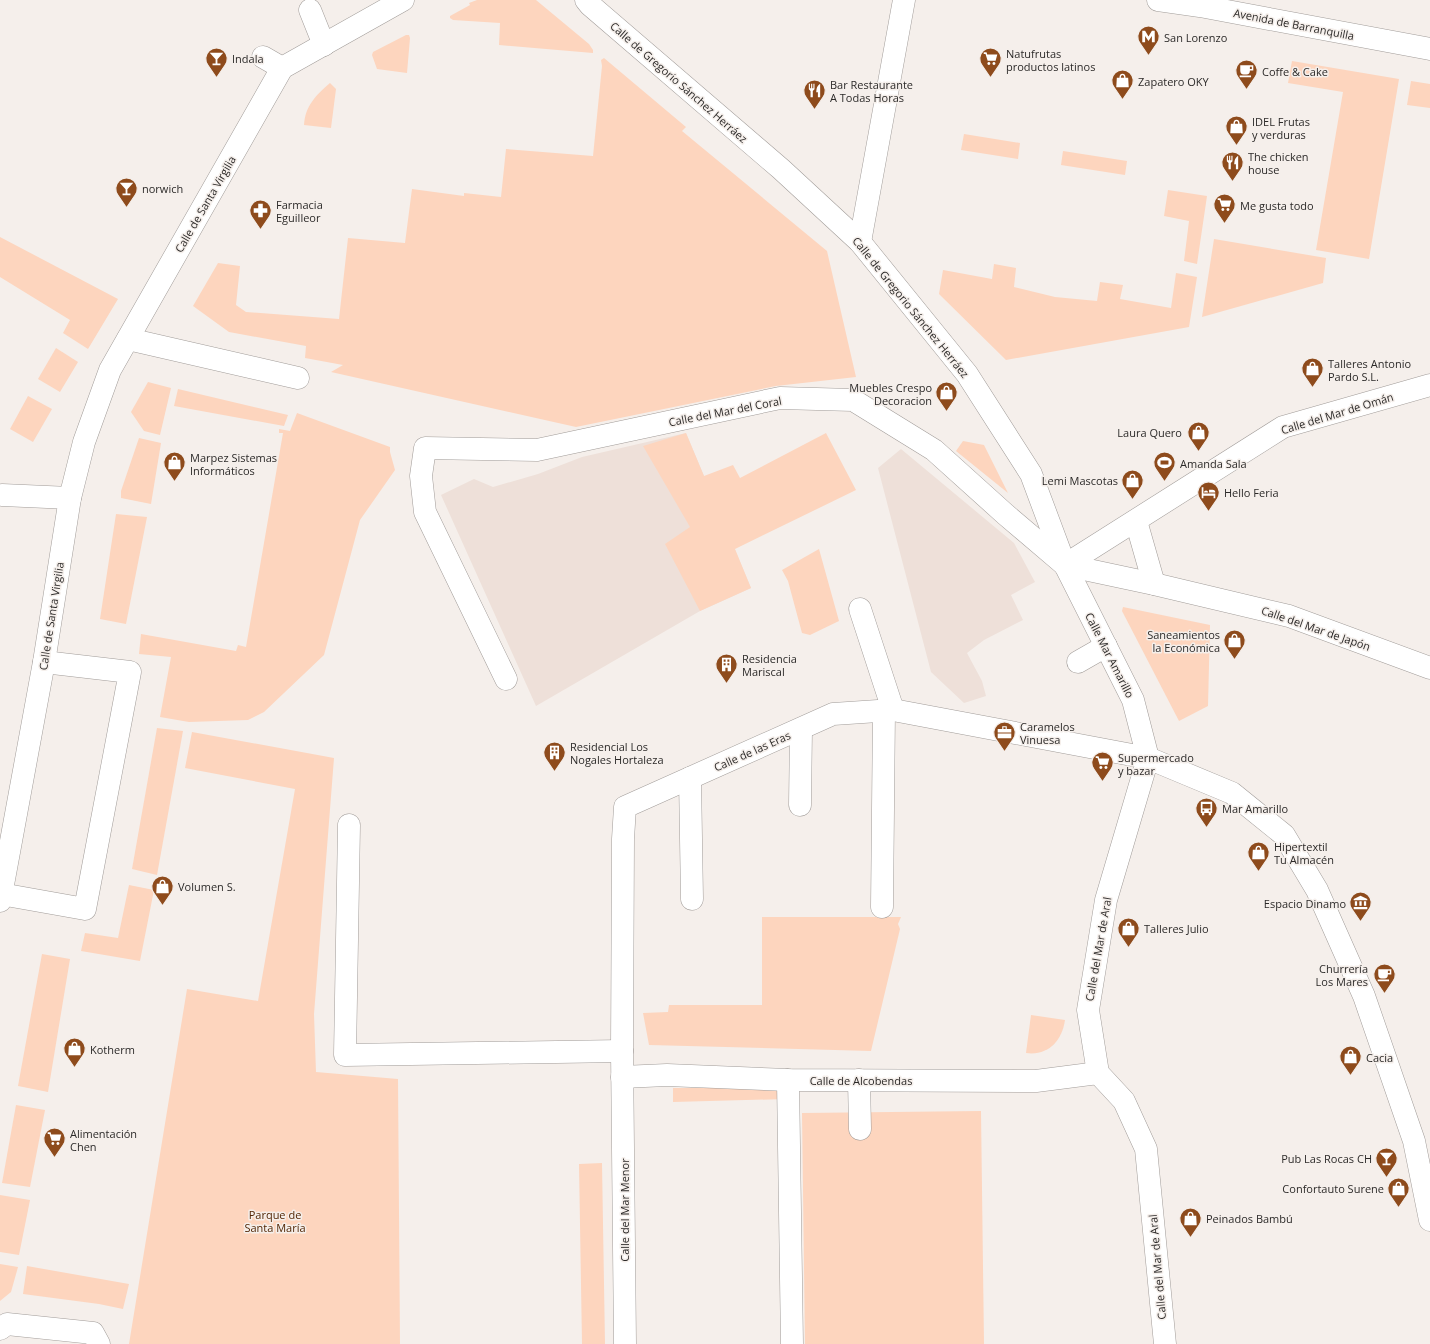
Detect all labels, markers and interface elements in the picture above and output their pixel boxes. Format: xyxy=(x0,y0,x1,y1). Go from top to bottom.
street label: Avenida de Barranquilla xyxy=(1232,5,1356,43)
street label: Calle de Gregorio Sánchez Herráez xyxy=(607,18,751,146)
metro station icon: San Lorenzo xyxy=(1135,24,1161,57)
place label: San Lorenzo xyxy=(1164,30,1228,45)
bar icon: Indala xyxy=(203,45,229,78)
supermarket icon: Natufrutas productos latinos xyxy=(978,46,1004,79)
place label: Natufrutas productos latinos xyxy=(1006,46,1095,74)
place label: Indala xyxy=(232,51,264,66)
cafe icon: Coffe & Cake xyxy=(1233,58,1259,91)
place label: Coffe & Cake xyxy=(1262,64,1328,79)
shop icon: Zapatero OKY xyxy=(1110,68,1136,101)
place label: Zapatero OKY xyxy=(1138,74,1210,89)
restaurant icon: Bar Restaurante A Todas Horas xyxy=(802,77,828,110)
place label: Bar Restaurante A Todas Horas xyxy=(830,77,913,105)
shop icon: IDEL Frutas y verduras xyxy=(1224,114,1250,147)
place label: IDEL Frutas y verduras xyxy=(1252,114,1310,142)
restaurant icon: The chicken house xyxy=(1220,149,1246,182)
place label: The chicken house xyxy=(1248,149,1309,177)
street label: Calle de Santa Virgilia xyxy=(171,153,239,255)
bar icon: norwich xyxy=(114,175,140,208)
place label: norwich xyxy=(142,181,183,196)
supermarket icon: Me gusta todo xyxy=(1212,192,1238,225)
pharmacy icon: Farmacia Eguilleor xyxy=(248,197,274,230)
place label: Farmacia Eguilleor xyxy=(276,197,323,225)
place label: Me gusta todo xyxy=(1240,198,1314,213)
street label: Calle de Gregorio Sánchez Herráez xyxy=(849,233,973,381)
shop icon: Talleres Antonio Pardo S.L. xyxy=(1300,356,1326,389)
place label: Talleres Antonio Pardo S.L. xyxy=(1328,356,1411,384)
place label: Muebles Crespo Decoracion xyxy=(849,380,932,408)
shop icon: Muebles Crespo Decoracion xyxy=(934,380,960,413)
street label: Calle del Mar de Omán xyxy=(1279,389,1395,437)
street label: Calle del Mar del Coral xyxy=(667,393,783,429)
shop icon: Laura Quero xyxy=(1185,419,1211,452)
place label: Laura Quero xyxy=(1117,425,1182,440)
shop icon: Marpez Sistemas Informáticos xyxy=(161,450,187,483)
place label: Marpez Sistemas Informáticos xyxy=(190,450,277,478)
sports icon: Amanda Sala xyxy=(1151,450,1177,483)
place label: Amanda Sala xyxy=(1180,456,1247,471)
shop icon: Lemi Mascotas xyxy=(1120,467,1146,500)
place label: Lemi Mascotas xyxy=(1042,473,1118,488)
hotel icon: Hello Feria xyxy=(1195,479,1221,512)
place label: Hello Feria xyxy=(1224,485,1279,500)
street label: Calle de Santa Virgilia xyxy=(35,561,67,671)
street label: Calle del Mar de Japón xyxy=(1259,602,1373,654)
street label: Calle Mar Amarillo xyxy=(1082,610,1138,700)
place label: Saneamientos la Económica xyxy=(1147,627,1220,655)
shop icon: Saneamientos la Económica xyxy=(1222,627,1248,660)
building icon: Residencia Mariscal xyxy=(713,651,739,684)
place label: Residencia Mariscal xyxy=(742,651,797,679)
office icon: Caramelos Vinuesa xyxy=(992,719,1018,752)
place label: Caramelos Vinuesa xyxy=(1020,719,1075,747)
street label: Calle de las Eras xyxy=(711,727,793,775)
building icon: Residencial Los Nogales Hortaleza xyxy=(542,739,568,772)
place label: Residencial Los Nogales Hortaleza xyxy=(570,739,664,767)
supermarket icon: Supermercado y bazar xyxy=(1089,750,1115,783)
place label: Supermercado y bazar xyxy=(1118,750,1194,778)
bus stop icon: Mar Amarillo xyxy=(1194,795,1220,828)
place label: Mar Amarillo xyxy=(1222,801,1288,816)
shop icon: Hipertextil Tu Almacén xyxy=(1245,839,1271,872)
place label: Hipertextil Tu Almacén xyxy=(1274,839,1334,867)
shop icon: Volumen S. xyxy=(150,873,176,906)
place label: Volumen S. xyxy=(178,879,236,894)
museum icon: Espacio Dinamo xyxy=(1348,890,1374,923)
street label: Calle del Mar de Aral xyxy=(1081,896,1115,1002)
place label: Espacio Dinamo xyxy=(1264,896,1346,911)
shop icon: Talleres Julio xyxy=(1116,915,1142,948)
place label: Talleres Julio xyxy=(1144,921,1209,936)
place label: Churrería Los Mares xyxy=(1316,961,1368,989)
cafe icon: Churrería Los Mares xyxy=(1371,961,1397,994)
shop icon: Kotherm xyxy=(61,1036,87,1069)
place label: Kotherm xyxy=(90,1042,135,1057)
shop icon: Cacia xyxy=(1338,1044,1364,1077)
place label: Cacia xyxy=(1366,1050,1393,1065)
street label: Calle de Alcobendas xyxy=(810,1073,912,1088)
supermarket icon: Alimentación Chen xyxy=(42,1126,68,1159)
place label: Alimentación Chen xyxy=(70,1126,137,1154)
bar icon: Pub Las Rocas CH xyxy=(1374,1145,1400,1178)
place label: Pub Las Rocas CH xyxy=(1281,1151,1372,1166)
street label: Calle del Mar Menor xyxy=(617,1158,632,1262)
shop icon: Confortauto Surene xyxy=(1386,1175,1412,1208)
place label: Confortauto Surene xyxy=(1282,1181,1384,1196)
shop icon: Peinados Bambú xyxy=(1178,1205,1204,1238)
park label: Parque de Santa María xyxy=(244,1207,306,1235)
place label: Peinados Bambú xyxy=(1206,1211,1293,1226)
street label: Calle del Mar de Aral xyxy=(1145,1214,1169,1320)

